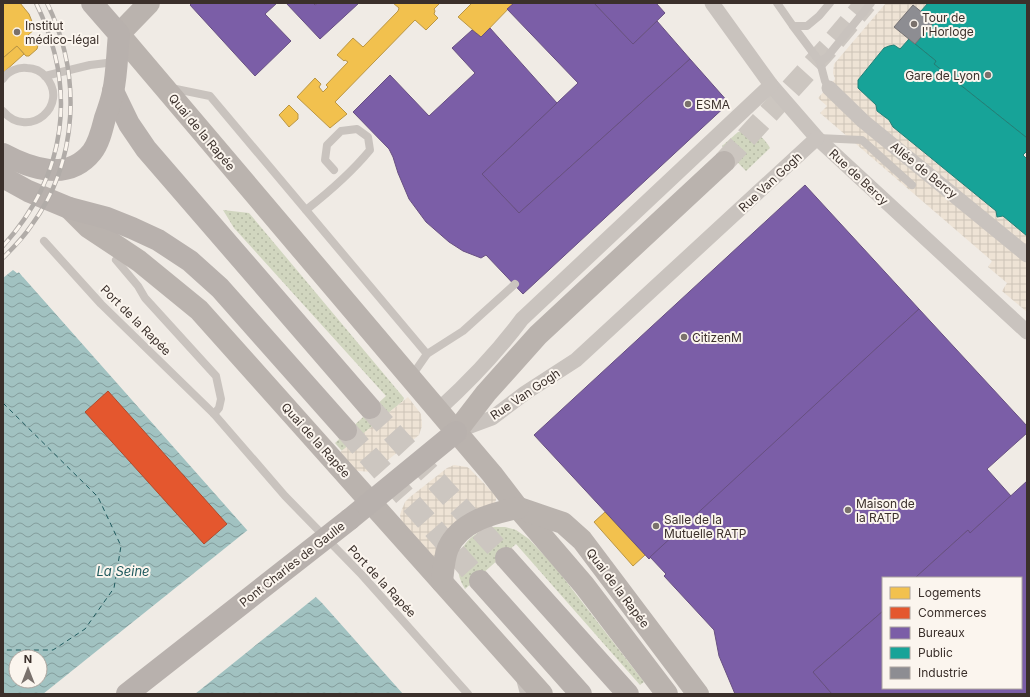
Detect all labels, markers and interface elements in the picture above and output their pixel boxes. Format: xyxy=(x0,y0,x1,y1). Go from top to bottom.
place label: Tour de l'Horloge xyxy=(922,10,974,39)
place label: Institut médico-légal xyxy=(25,18,99,47)
marker: Tour de l'Horloge xyxy=(909,19,919,29)
marker: Institut médico-légal xyxy=(12,27,22,37)
place label: Gare de Lyon xyxy=(905,68,980,83)
marker: Gare de Lyon xyxy=(983,70,993,80)
street label: Quai de la Rapée xyxy=(165,90,239,174)
place label: ESMA xyxy=(696,97,730,112)
marker: ESMA xyxy=(683,99,693,109)
street label: Allée de Bercy xyxy=(888,138,961,202)
street label: Rue de Bercy xyxy=(826,146,892,208)
street label: Rue Van Gogh xyxy=(735,149,805,215)
street label: Port de la Rapée xyxy=(98,282,174,358)
place label: CitizenM xyxy=(692,330,742,345)
marker: CitizenM xyxy=(679,332,689,342)
street label: Rue Van Gogh xyxy=(487,365,563,423)
street label: Quai de la Rapée xyxy=(278,399,354,481)
place label: Maison de la RATP xyxy=(856,496,915,525)
marker: Maison de la RATP xyxy=(843,505,853,515)
place label: Salle de la Mutuelle RATP xyxy=(664,512,747,541)
street label: Pont Charles de Gaulle xyxy=(236,518,348,610)
marker: Salle de la Mutuelle RATP xyxy=(651,521,661,531)
street label: Port de la Rapée xyxy=(345,542,419,620)
street label: Quai de la Rapée xyxy=(583,545,653,631)
water label: La Seine xyxy=(96,563,150,579)
legend xyxy=(882,577,1022,689)
text: Logements xyxy=(918,585,981,600)
text: Commerces xyxy=(918,605,986,620)
text: Bureaux xyxy=(918,625,965,640)
text: Public xyxy=(918,645,953,660)
north arrow xyxy=(8,649,48,689)
text: N xyxy=(24,652,32,666)
text: Industrie xyxy=(918,665,968,680)

